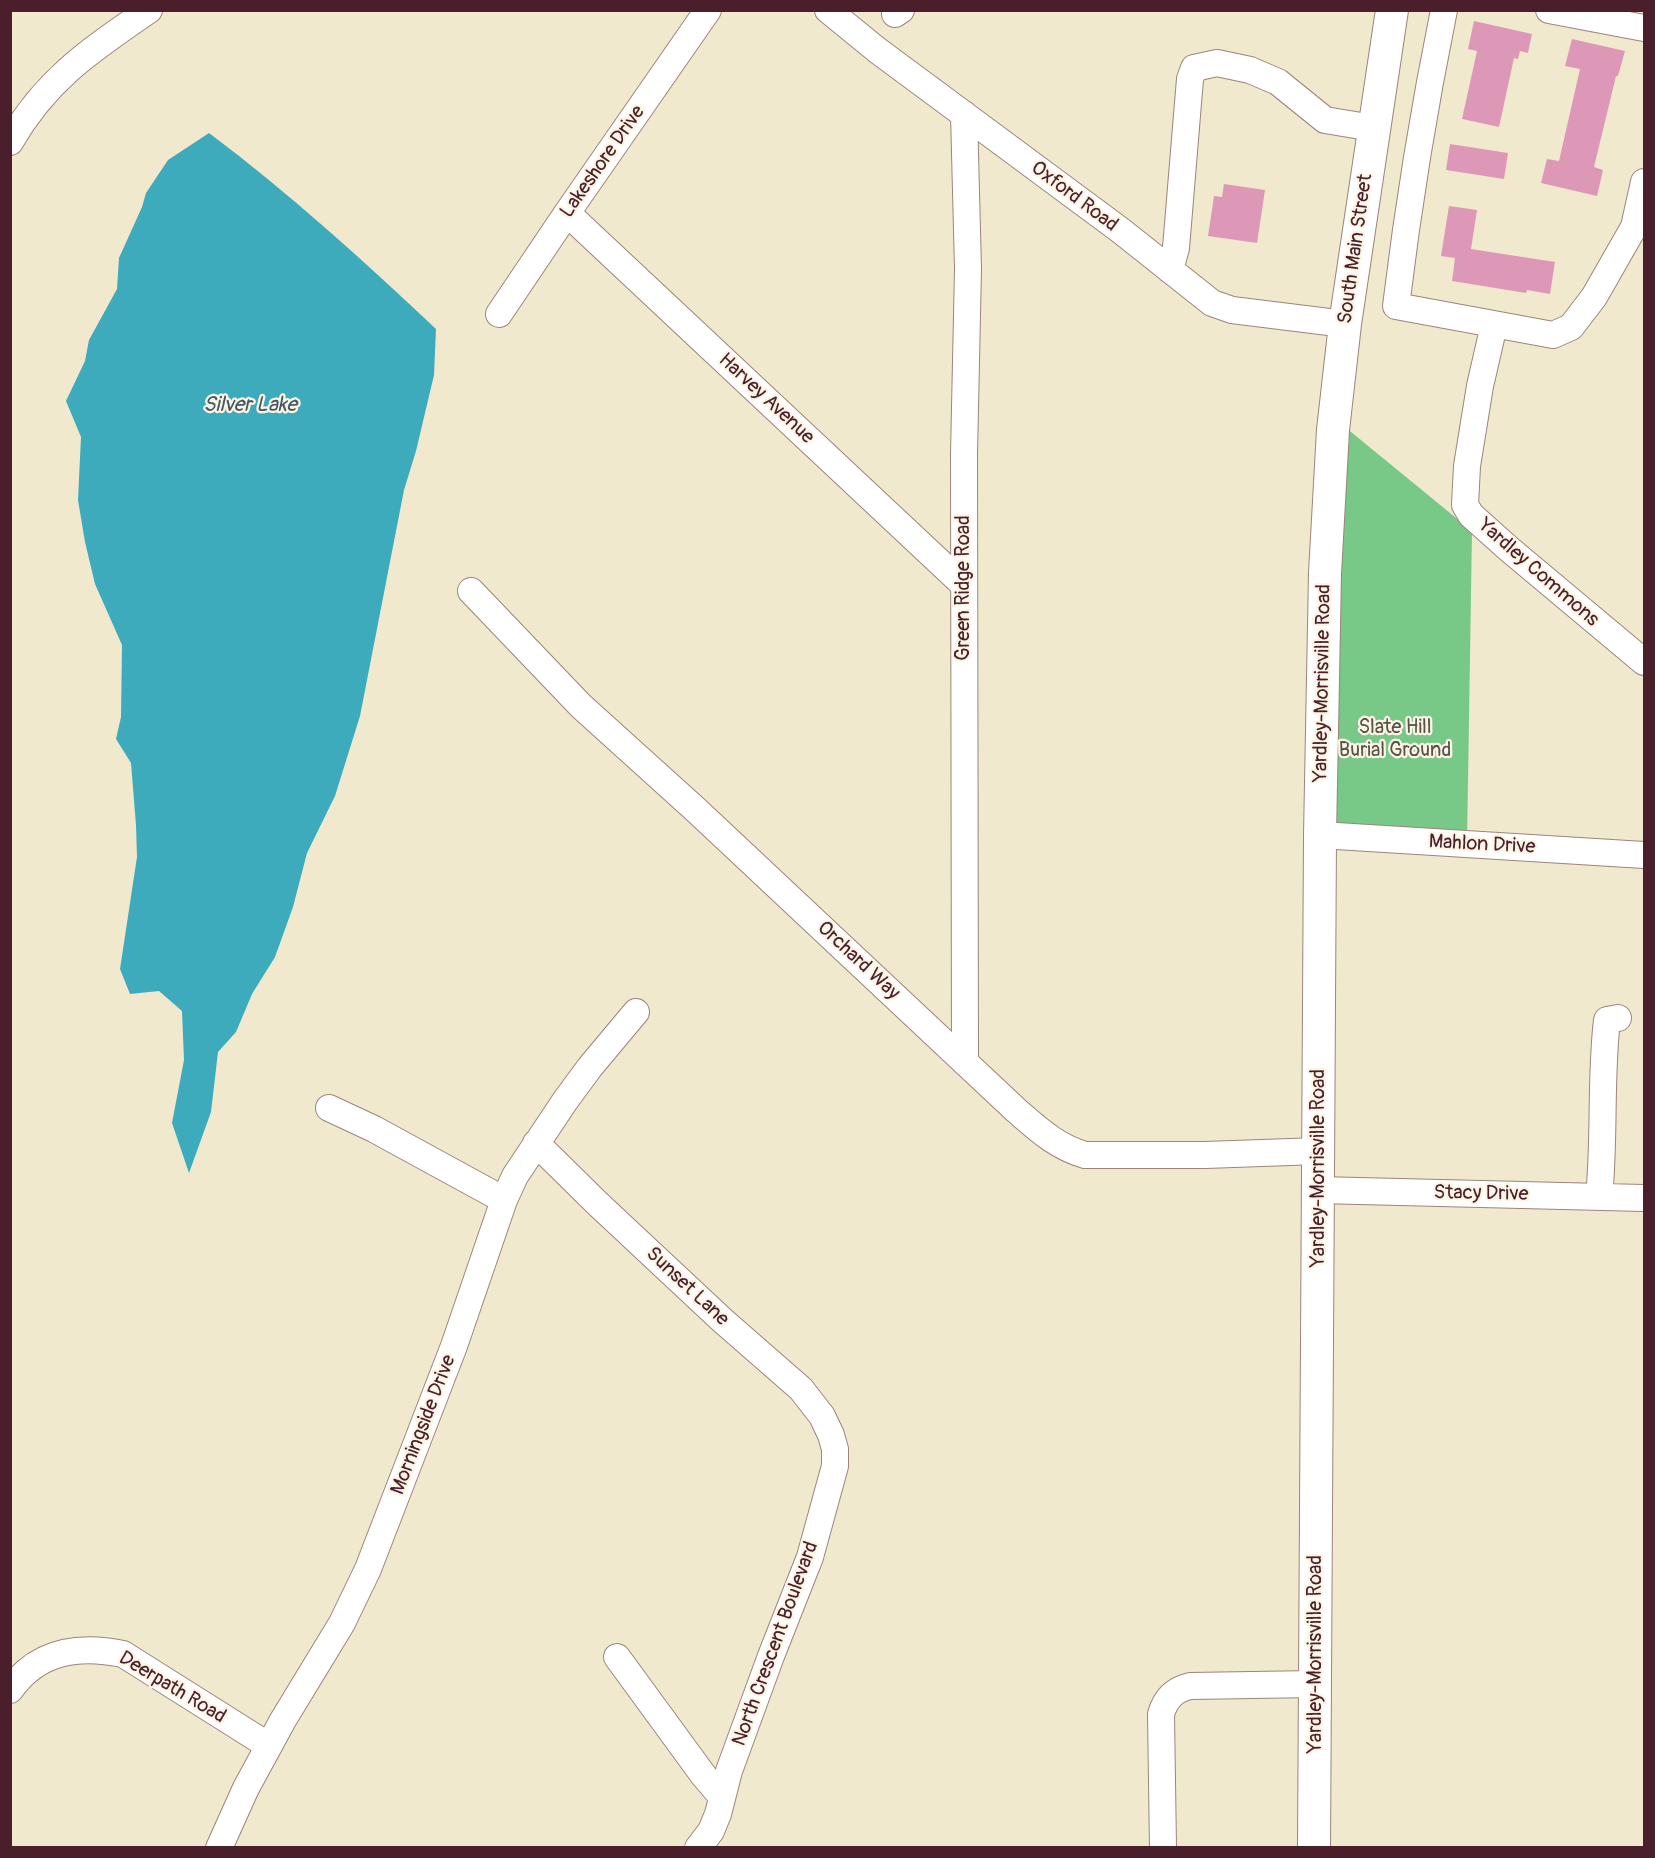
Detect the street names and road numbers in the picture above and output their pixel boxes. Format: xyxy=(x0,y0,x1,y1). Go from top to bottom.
street label: Lakeshore Drive xyxy=(555,101,651,223)
street label: Oxford Road xyxy=(1026,157,1122,237)
street label: South Main Street xyxy=(1334,172,1378,326)
street label: Harvey Avenue xyxy=(713,349,819,449)
street label: Yardley Commons xyxy=(1473,514,1603,632)
street label: Green Ridge Road xyxy=(952,515,976,661)
street label: Yardley-Morrisville Road xyxy=(1309,584,1337,782)
street label: Mahlon Drive xyxy=(1428,830,1536,860)
street label: Orchard Way xyxy=(812,917,904,1005)
street label: Yardley-Morrisville Road xyxy=(1307,1069,1331,1267)
street label: Stacy Drive xyxy=(1433,1181,1529,1207)
street label: Sunset Lane xyxy=(640,1242,734,1332)
street label: Morningside Drive xyxy=(386,1352,462,1498)
street label: North Crescent Boulevard xyxy=(728,1539,824,1749)
street label: Yardley-Morrisville Road xyxy=(1304,1555,1328,1753)
street label: Deerpath Road xyxy=(114,1647,230,1729)

